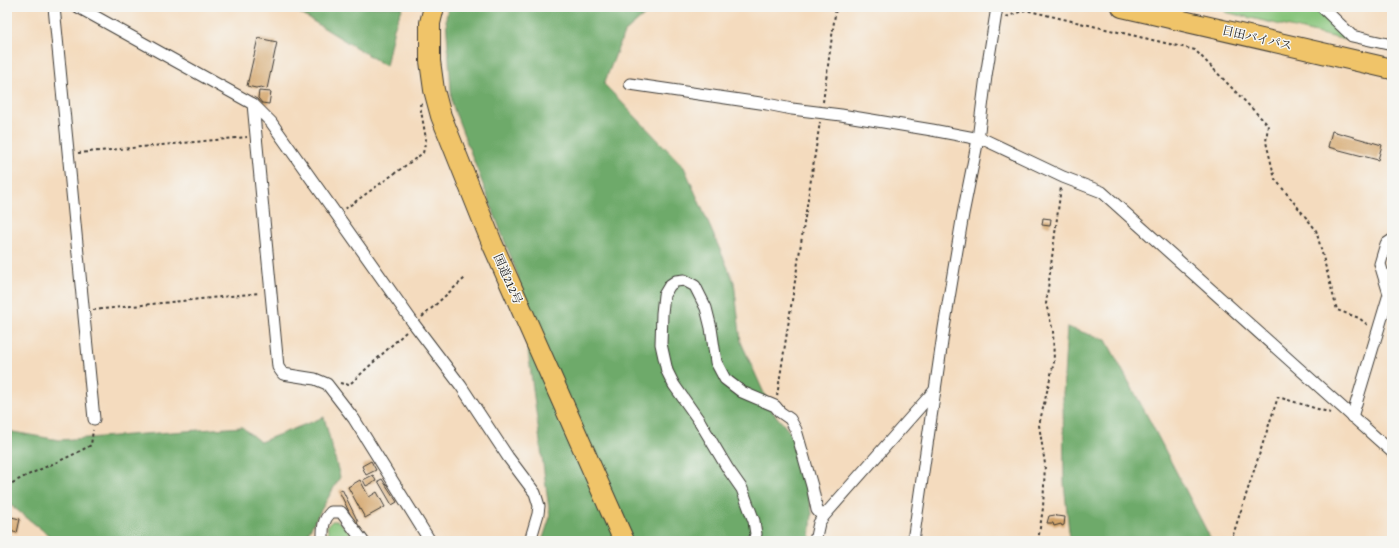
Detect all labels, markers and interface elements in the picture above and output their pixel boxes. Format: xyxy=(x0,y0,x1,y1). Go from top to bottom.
street label: 日田バイパス xyxy=(1220,21,1294,54)
street label: 国道212号 xyxy=(490,251,527,307)

